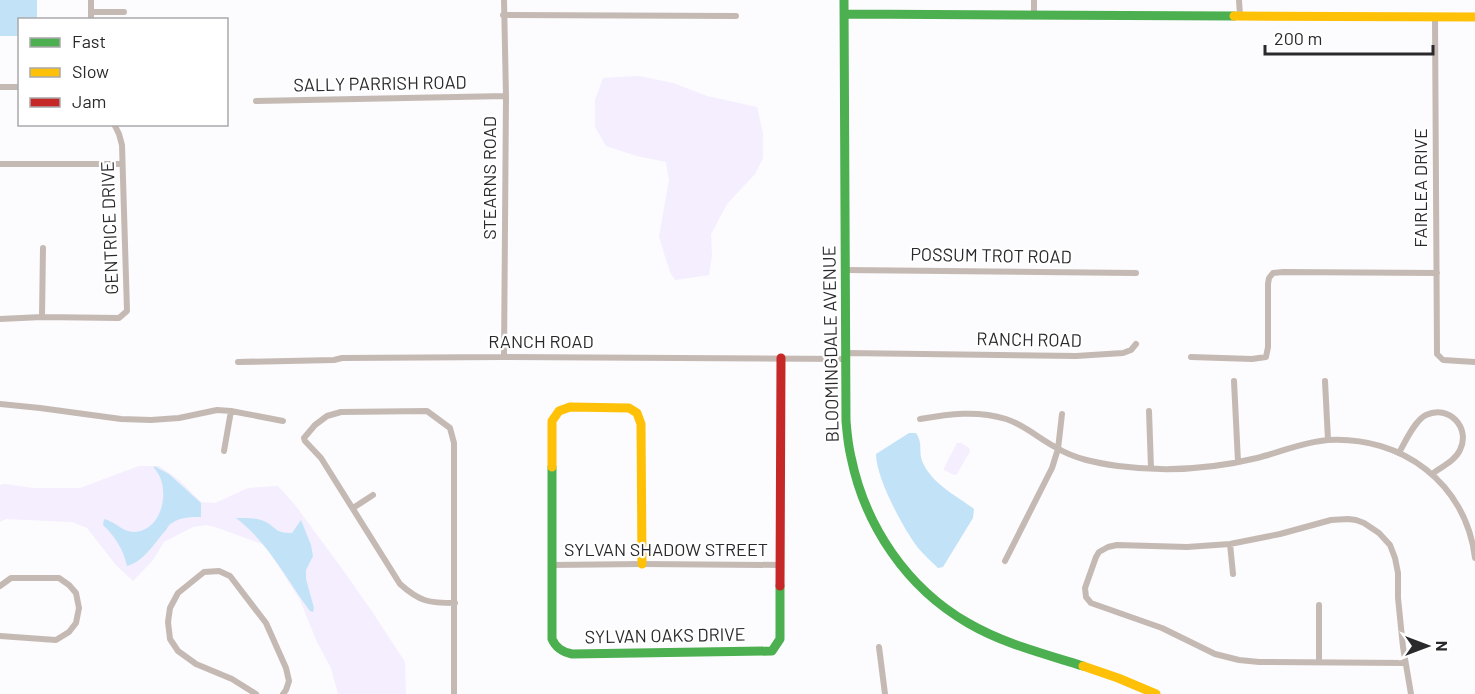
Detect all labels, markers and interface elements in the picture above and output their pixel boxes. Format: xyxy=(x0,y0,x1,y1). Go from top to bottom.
legend xyxy=(18,18,228,126)
scale bar xyxy=(1265,18,1433,56)
text: 200 m xyxy=(1274,27,1322,49)
text: Fast xyxy=(72,30,106,52)
text: Slow xyxy=(72,60,109,82)
street label: SALLY PARRISH ROAD xyxy=(293,70,467,96)
text: Jam xyxy=(72,90,106,112)
street label: STEARNS ROAD xyxy=(478,116,500,240)
street label: FAIRLEA DRIVE xyxy=(1409,128,1431,248)
street label: GENTRICE DRIVE xyxy=(96,161,122,295)
street label: POSSUM TROT ROAD xyxy=(910,243,1072,267)
street label: BLOOMINGDALE AVENUE xyxy=(817,245,843,443)
street label: RANCH ROAD xyxy=(976,327,1082,351)
street label: RANCH ROAD xyxy=(488,330,594,352)
street label: SYLVAN SHADOW STREET xyxy=(564,538,768,560)
north arrow xyxy=(1397,616,1457,676)
street label: SYLVAN OAKS DRIVE xyxy=(584,623,746,647)
text: N xyxy=(1433,641,1452,651)

